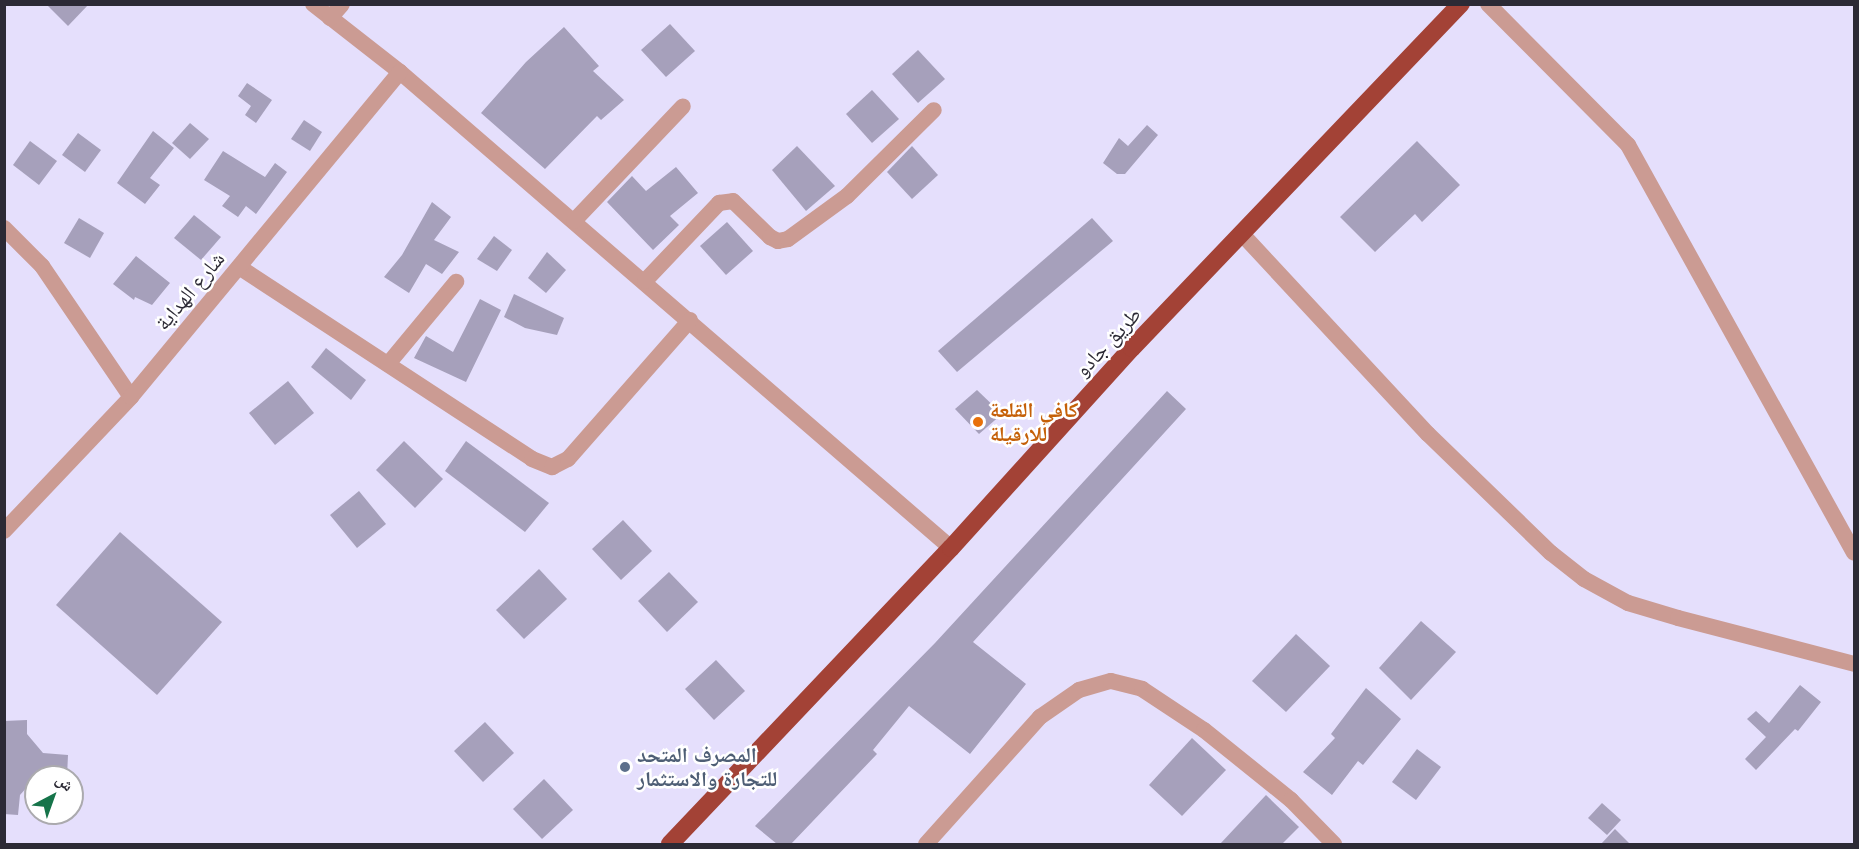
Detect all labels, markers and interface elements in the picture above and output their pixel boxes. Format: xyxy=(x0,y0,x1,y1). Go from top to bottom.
street label: شارع الهداية xyxy=(150,247,230,335)
street label: طريق جادو xyxy=(1070,302,1146,382)
place label: كافي القلعة للارقيلة xyxy=(990,397,1078,447)
marker: كافي القلعة للارقيلة xyxy=(971,415,985,429)
place label: المصرف المتحد للتجارة والاستثمار xyxy=(637,742,777,792)
marker: المصرف المتحد للتجارة والاستثمار xyxy=(618,760,632,774)
north arrow xyxy=(24,765,84,825)
text: ش xyxy=(52,770,77,795)

